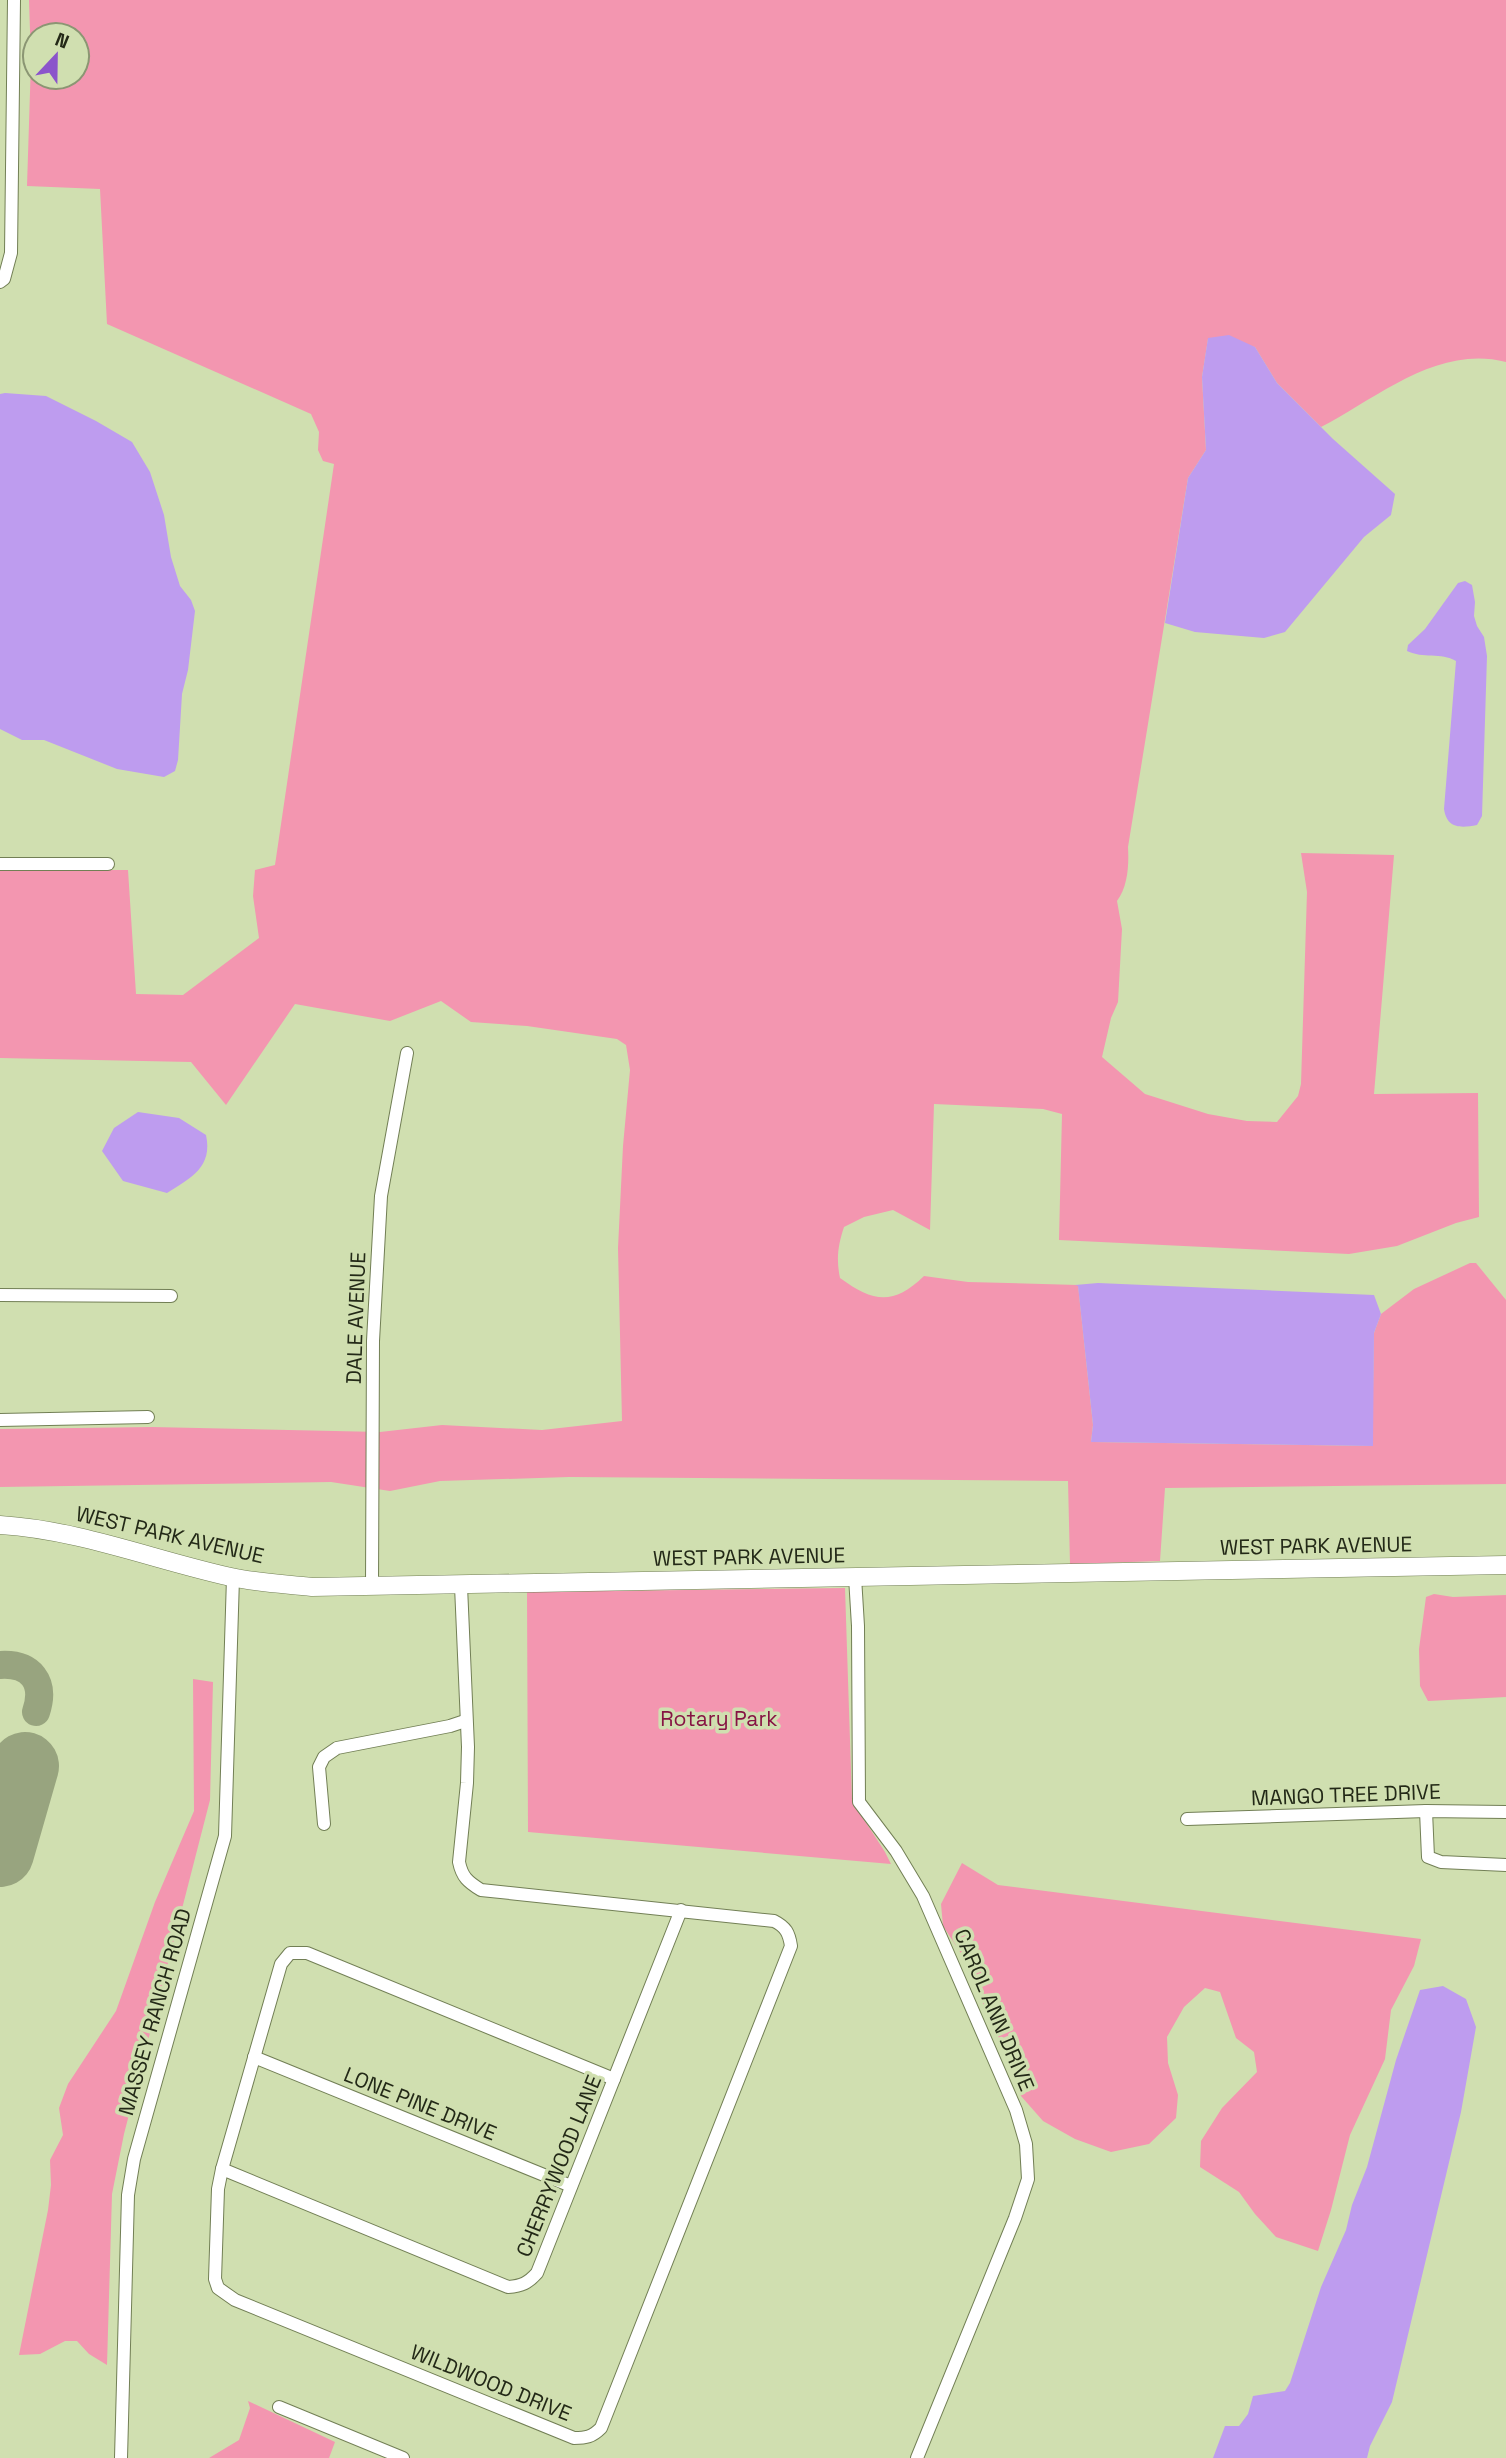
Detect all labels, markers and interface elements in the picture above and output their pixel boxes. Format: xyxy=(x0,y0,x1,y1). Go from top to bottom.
north arrow xyxy=(21,21,91,91)
text: N xyxy=(52,27,73,55)
street label: DALE AVENUE xyxy=(340,1252,371,1384)
street label: WEST PARK AVENUE xyxy=(73,1500,267,1569)
street label: WEST PARK AVENUE xyxy=(1220,1530,1412,1561)
street label: WEST PARK AVENUE xyxy=(653,1541,845,1572)
park label: Rotary Park xyxy=(660,1705,778,1732)
street label: MANGO TREE DRIVE xyxy=(1251,1778,1441,1811)
street label: MASSEY RANCH ROAD xyxy=(112,1905,197,2119)
street label: CAROL ANN DRIVE xyxy=(948,1925,1041,2095)
street label: LONE PINE DRIVE xyxy=(340,2061,500,2146)
street label: CHERRYWOOD LANE xyxy=(510,2071,607,2261)
street label: WILDWOOD DRIVE xyxy=(407,2338,576,2427)

